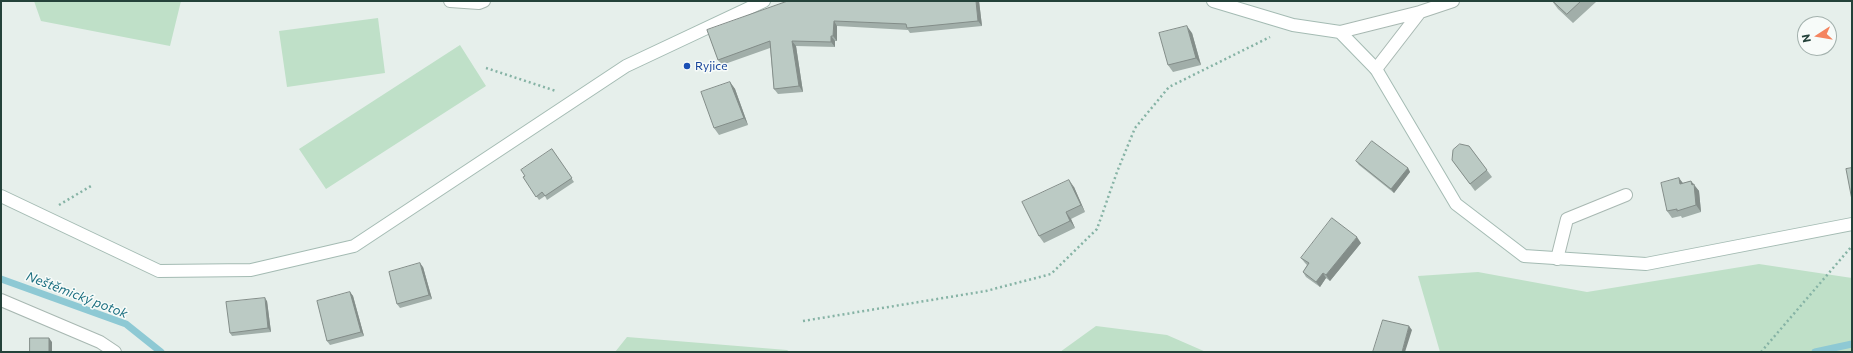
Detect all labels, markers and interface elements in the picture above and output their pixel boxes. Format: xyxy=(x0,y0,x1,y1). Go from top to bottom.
north arrow xyxy=(1797,16,1837,56)
text: N xyxy=(1799,33,1813,44)
place label: Ryjice xyxy=(695,59,728,73)
marker: Ryjice xyxy=(682,61,692,71)
water label: Neštěmický potok xyxy=(24,268,130,322)

